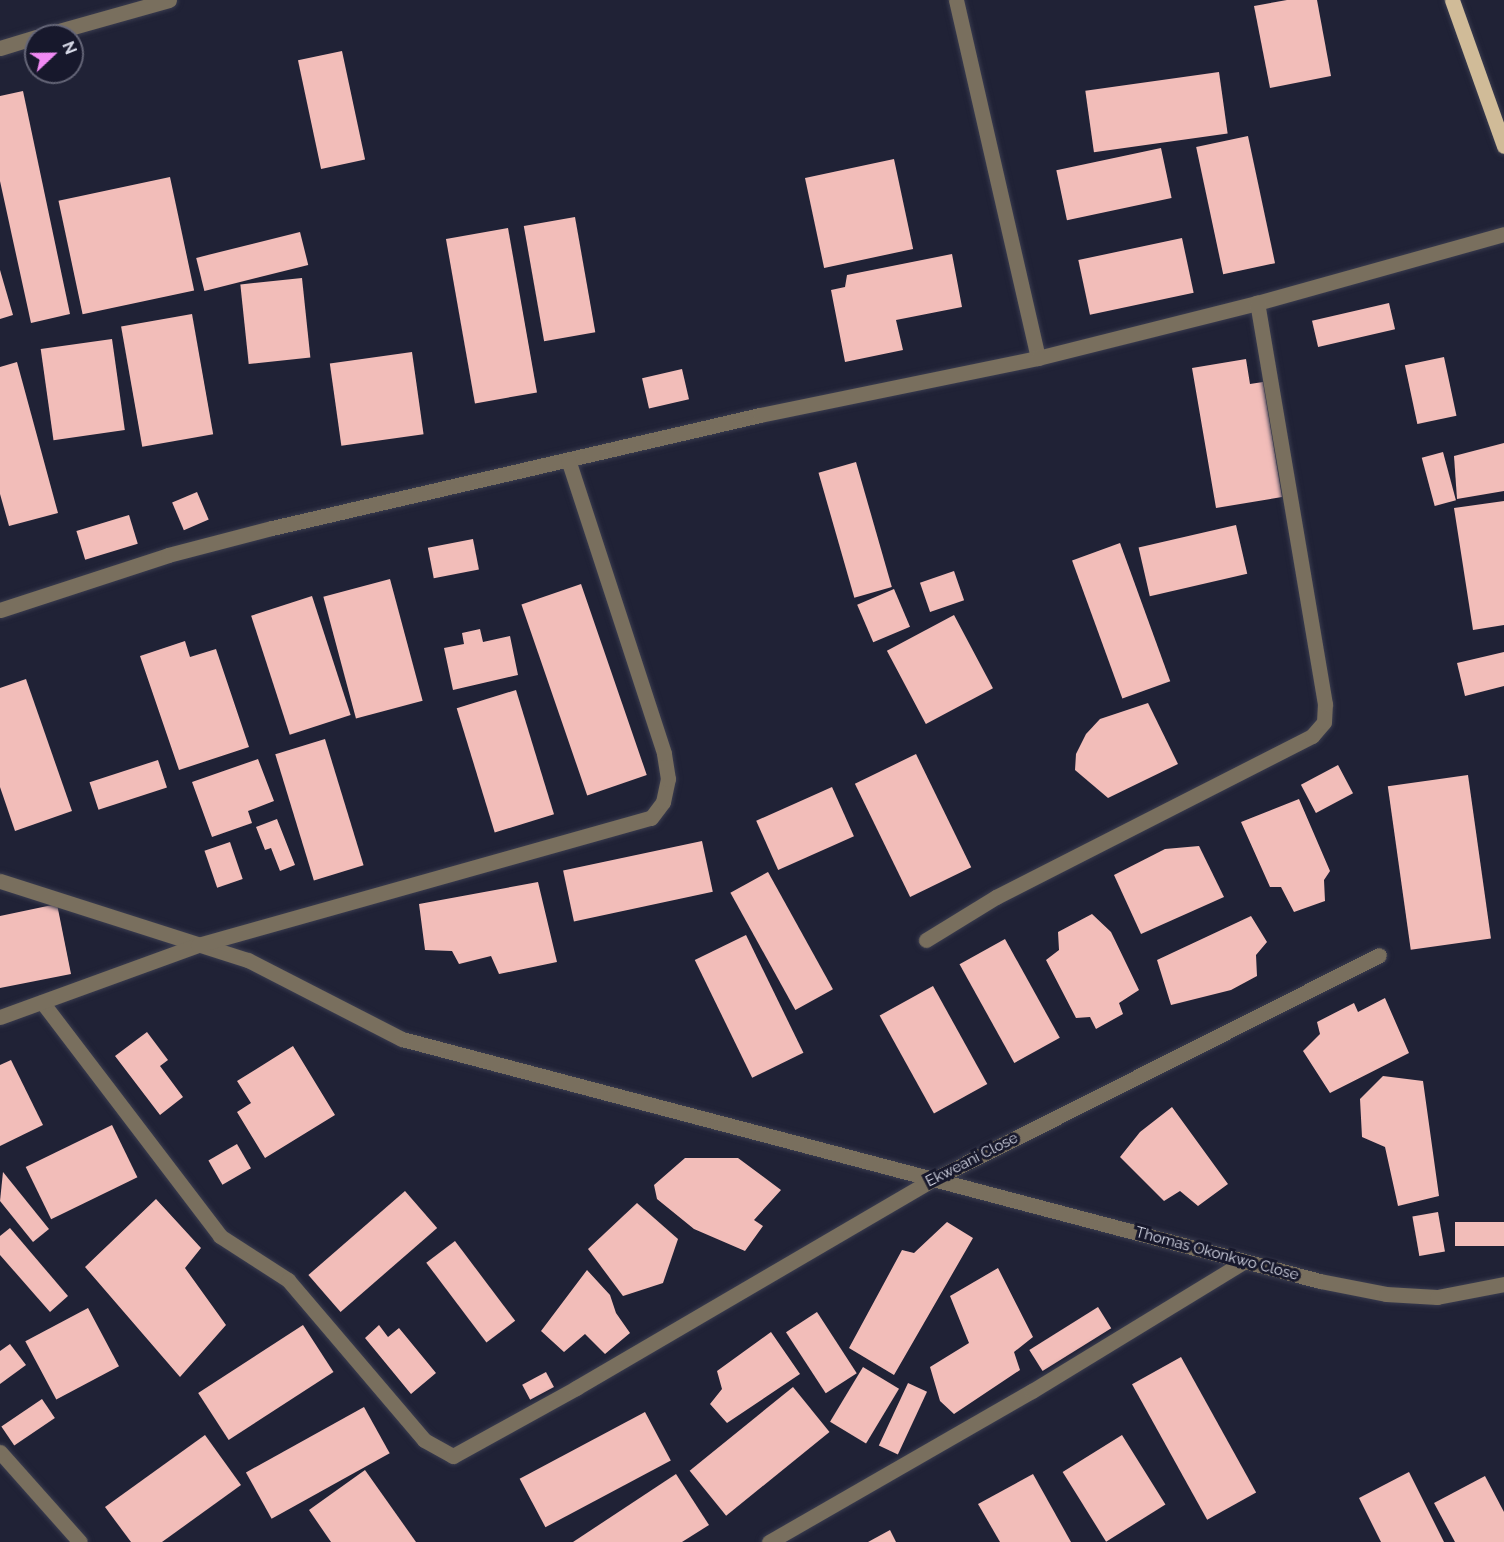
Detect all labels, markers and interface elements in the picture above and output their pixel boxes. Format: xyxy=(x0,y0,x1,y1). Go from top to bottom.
north arrow xyxy=(24,24,84,84)
text: N xyxy=(58,39,80,57)
street label: Ekweani Close xyxy=(923,1129,1021,1191)
street label: Thomas Okonkwo Close xyxy=(1133,1224,1301,1284)

